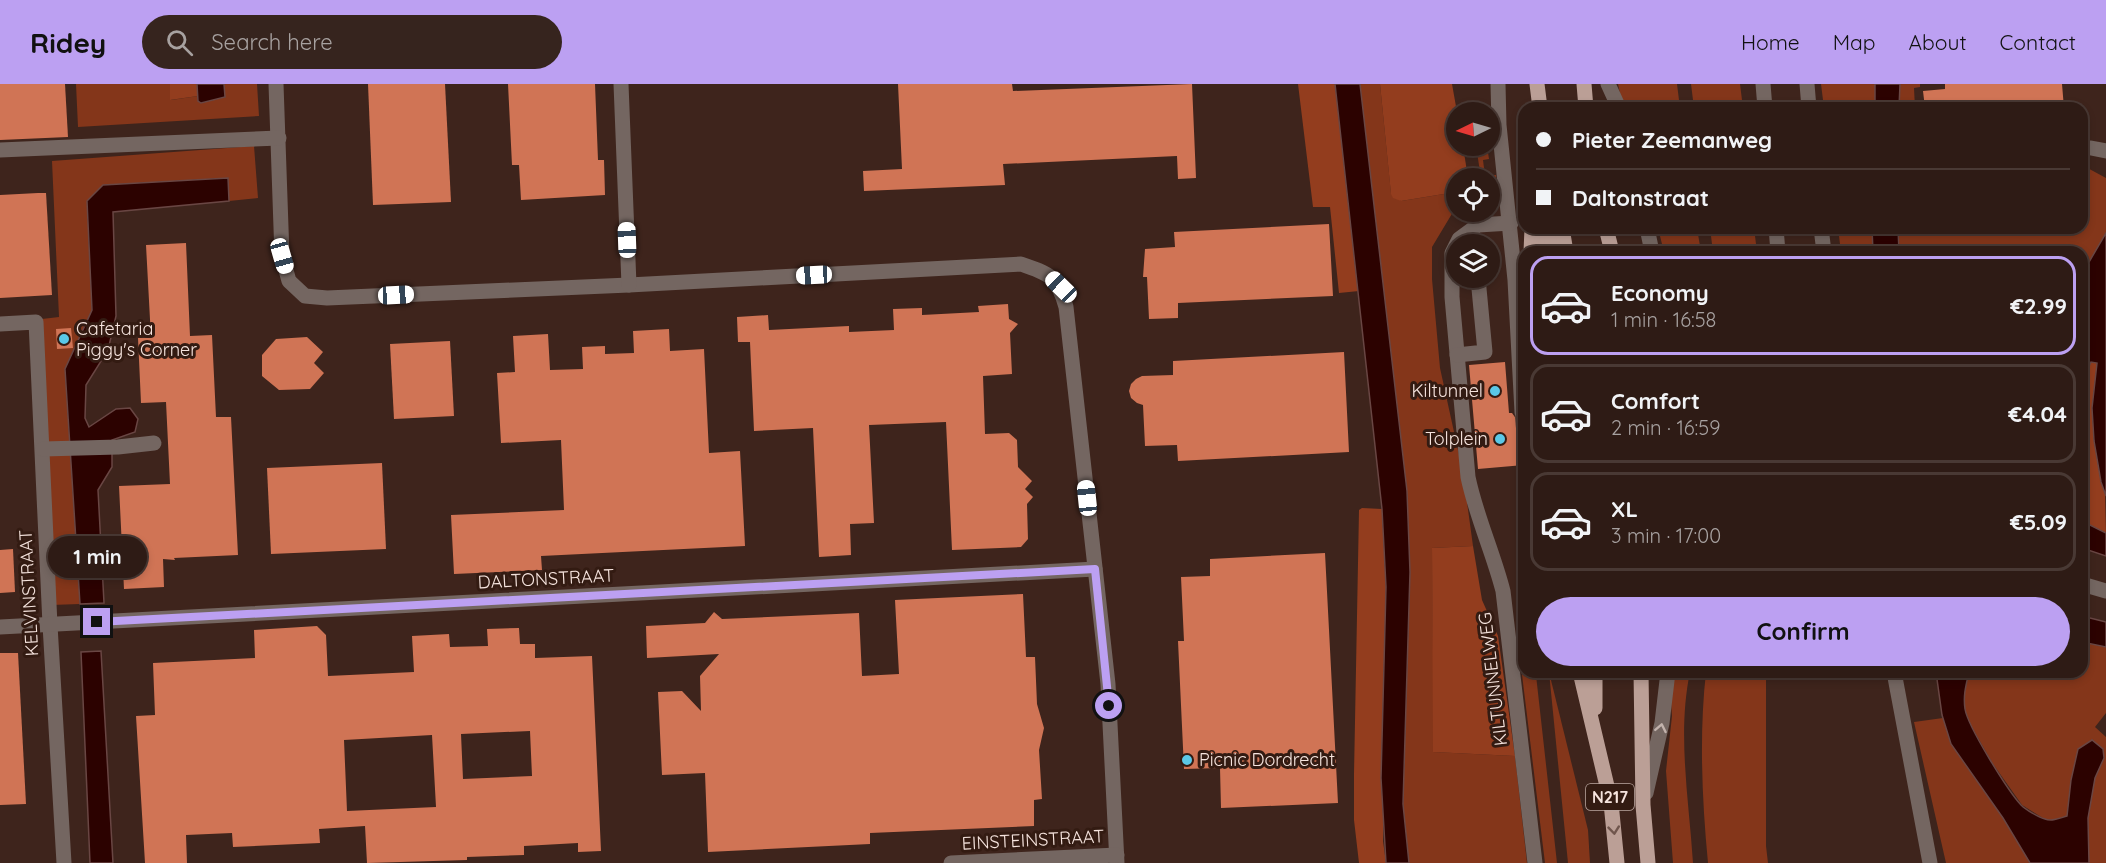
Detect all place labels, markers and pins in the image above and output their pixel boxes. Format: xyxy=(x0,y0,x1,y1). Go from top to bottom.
place label: Cafetaria Piggy's Corner xyxy=(76,317,197,361)
marker: Cafetaria Piggy's Corner xyxy=(57,332,71,346)
place label: Kiltunnel xyxy=(1411,379,1483,402)
marker: Kiltunnel xyxy=(1488,384,1502,398)
place label: Tolplein xyxy=(1425,427,1488,450)
marker: Tolplein xyxy=(1493,432,1507,446)
place label: Picnic Dordrecht xyxy=(1199,748,1335,771)
marker: Picnic Dordrecht xyxy=(1180,753,1194,767)

